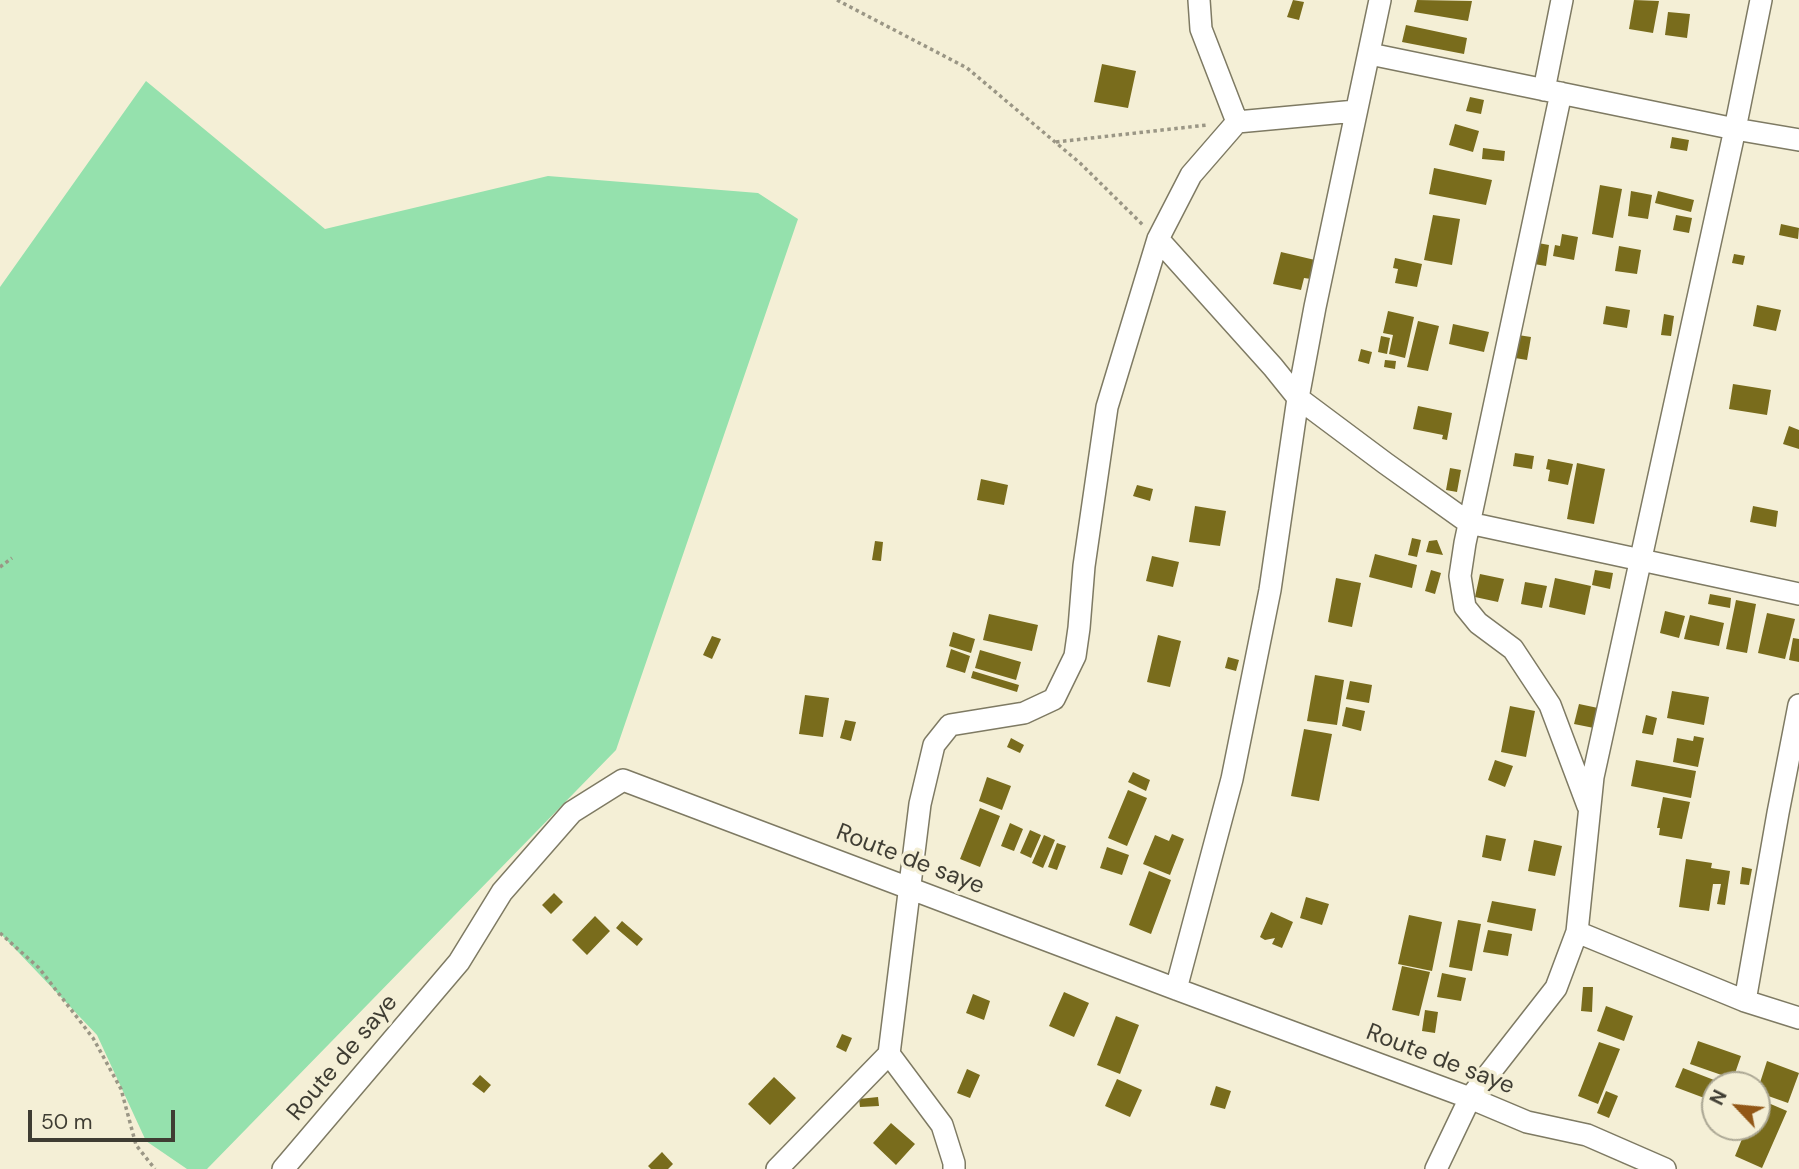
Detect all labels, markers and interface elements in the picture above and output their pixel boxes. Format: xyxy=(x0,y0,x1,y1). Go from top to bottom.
street label: Route de saye xyxy=(832,819,988,901)
street label: Route de saye xyxy=(282,989,404,1127)
street label: Route de saye xyxy=(1362,1019,1518,1101)
north arrow xyxy=(1701,1071,1771,1141)
text: N xyxy=(1704,1086,1733,1109)
scale bar xyxy=(32,1096,178,1140)
text: 50 m xyxy=(41,1108,92,1136)

